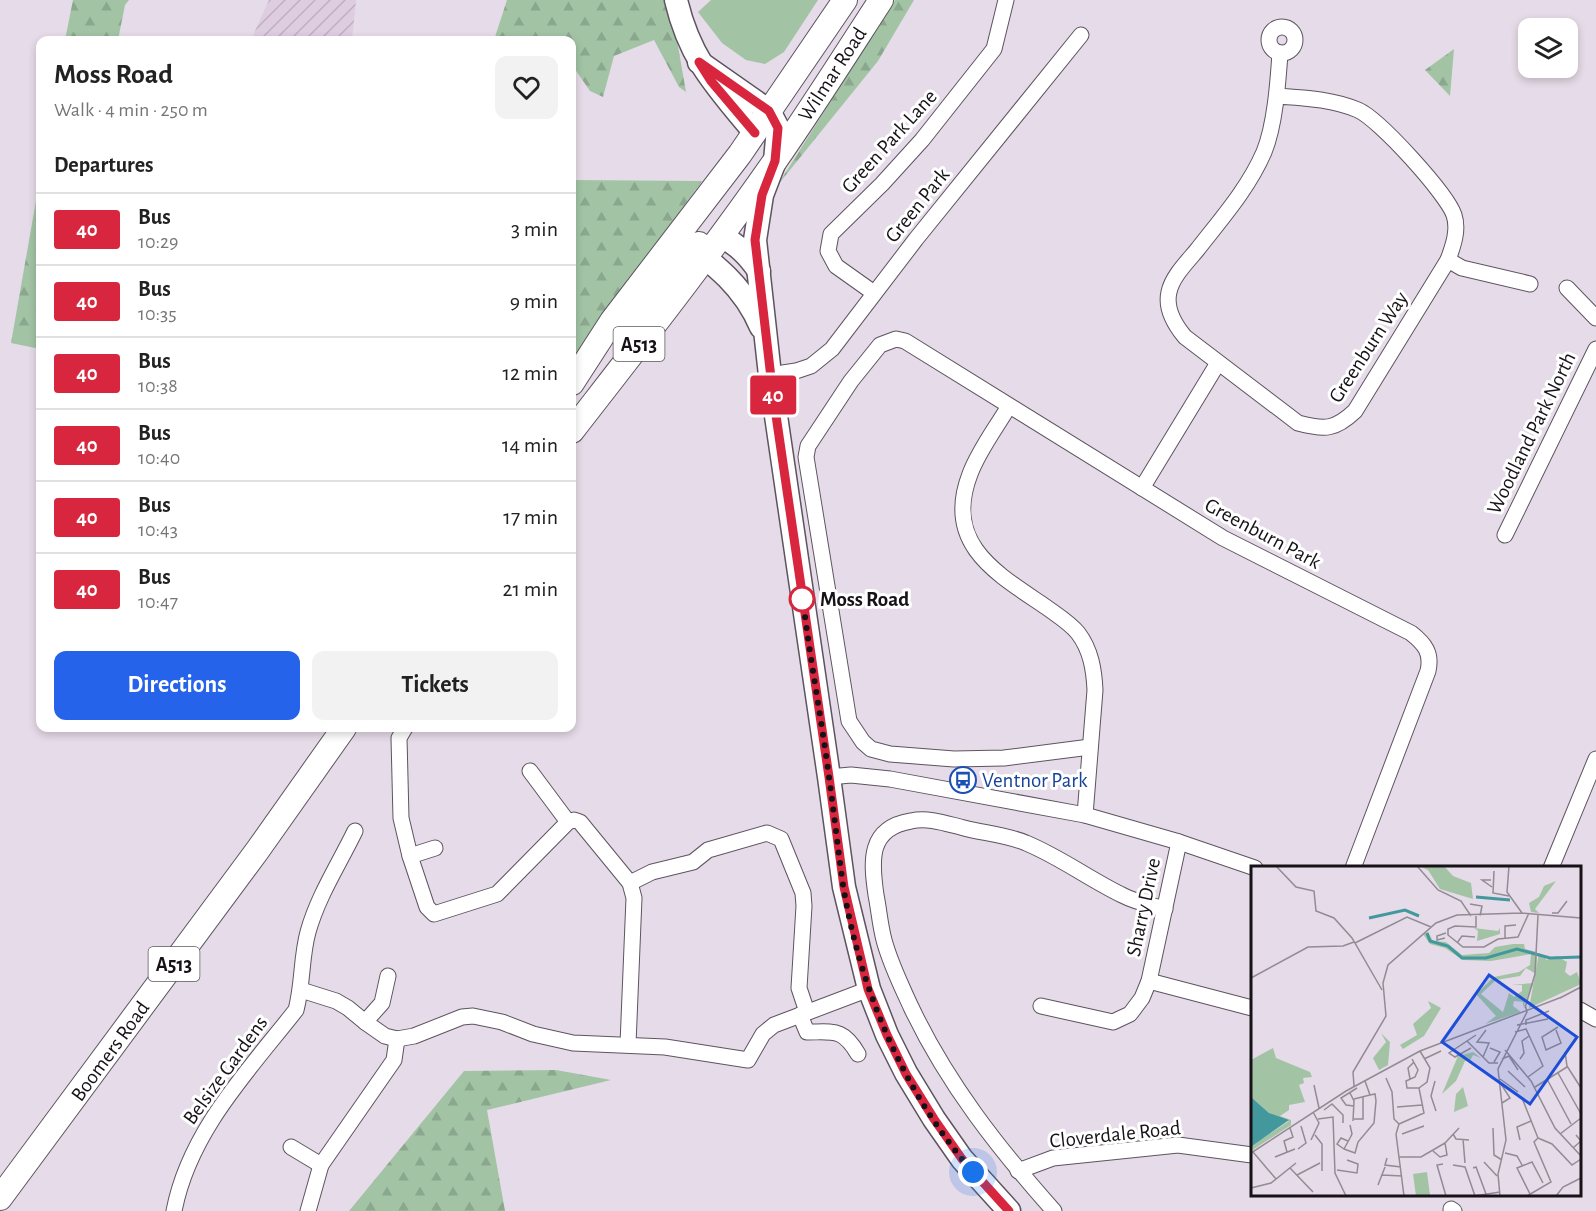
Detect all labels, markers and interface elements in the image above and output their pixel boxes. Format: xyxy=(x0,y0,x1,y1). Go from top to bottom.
map controls xyxy=(1518,18,1578,78)
button: layers xyxy=(1518,18,1578,78)
street label: Wilmar Road xyxy=(794,23,871,125)
button: heart xyxy=(495,56,558,119)
text: Moss Road xyxy=(54,61,173,89)
street label: Green Park Lane xyxy=(838,86,941,197)
text: Walk · 4 min · 250 m xyxy=(54,100,208,120)
text: Departures xyxy=(54,154,154,176)
street label: Green Park xyxy=(881,164,954,246)
text: Bus xyxy=(138,206,171,228)
text: 3 min xyxy=(511,218,558,240)
text: 40 xyxy=(76,219,98,240)
text: 10:29 xyxy=(138,232,179,252)
text: Bus xyxy=(138,278,171,300)
street label: Greenburn Way xyxy=(1325,288,1412,406)
text: 9 min xyxy=(510,290,558,312)
text: 40 xyxy=(76,291,98,312)
text: 10:35 xyxy=(138,304,177,324)
road number: A513 xyxy=(614,327,664,361)
street label: Woodland Park North xyxy=(1483,349,1580,518)
text: Bus xyxy=(138,350,171,372)
text: 12 min xyxy=(503,362,558,384)
text: 40 xyxy=(76,363,98,384)
text: 10:38 xyxy=(138,376,178,396)
line badge: 40 xyxy=(746,376,800,414)
text: 40 xyxy=(762,385,784,406)
text: Bus xyxy=(138,422,171,444)
text: 14 min xyxy=(502,434,558,456)
text: 40 xyxy=(76,435,98,456)
text: 10:40 xyxy=(138,448,180,468)
text: Bus xyxy=(138,494,171,516)
street label: Greenburn Park xyxy=(1201,494,1324,573)
text: 17 min xyxy=(503,506,558,528)
text: 40 xyxy=(76,507,98,528)
text: 10:43 xyxy=(138,520,178,540)
text: Bus xyxy=(138,566,171,588)
text: 21 min xyxy=(503,578,558,600)
text: 40 xyxy=(76,579,98,600)
marker: Moss Road xyxy=(789,586,815,612)
place label: Moss Road xyxy=(820,589,909,610)
text: 10:47 xyxy=(138,592,178,612)
button: Directions xyxy=(54,651,300,720)
button: Tickets xyxy=(312,651,558,720)
bus stop icon: Ventnor Park xyxy=(948,765,978,795)
place label: Ventnor Park xyxy=(982,770,1088,791)
street label: Sharry Drive xyxy=(1123,856,1164,958)
inset map xyxy=(1251,866,1581,1196)
road number: A513 xyxy=(148,947,200,981)
street label: Boomers Road xyxy=(67,997,154,1105)
street label: Belsize Gardens xyxy=(179,1012,272,1128)
street label: Cloverdale Road xyxy=(1048,1117,1182,1152)
your location xyxy=(958,1157,988,1187)

